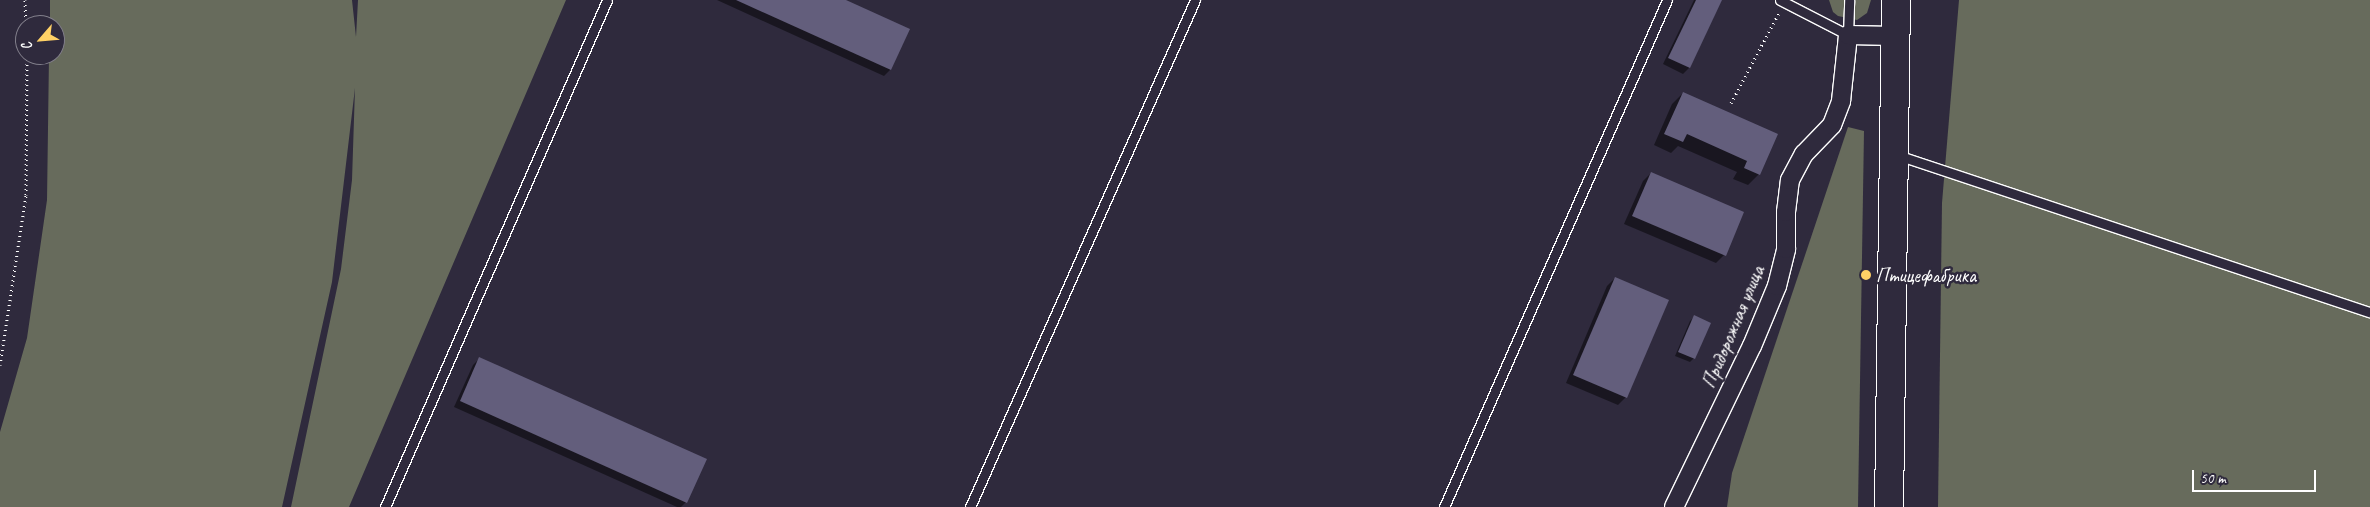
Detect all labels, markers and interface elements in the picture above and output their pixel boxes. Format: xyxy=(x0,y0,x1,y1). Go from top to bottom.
north arrow xyxy=(15,15,65,65)
text: С xyxy=(18,40,36,54)
street label: Придорожная улица xyxy=(1696,262,1770,392)
place label: Птицефабрика xyxy=(1876,263,1976,287)
marker: Птицефабрика xyxy=(1860,269,1872,281)
scale bar xyxy=(2195,460,2319,492)
text: 50 m xyxy=(2200,469,2226,488)

